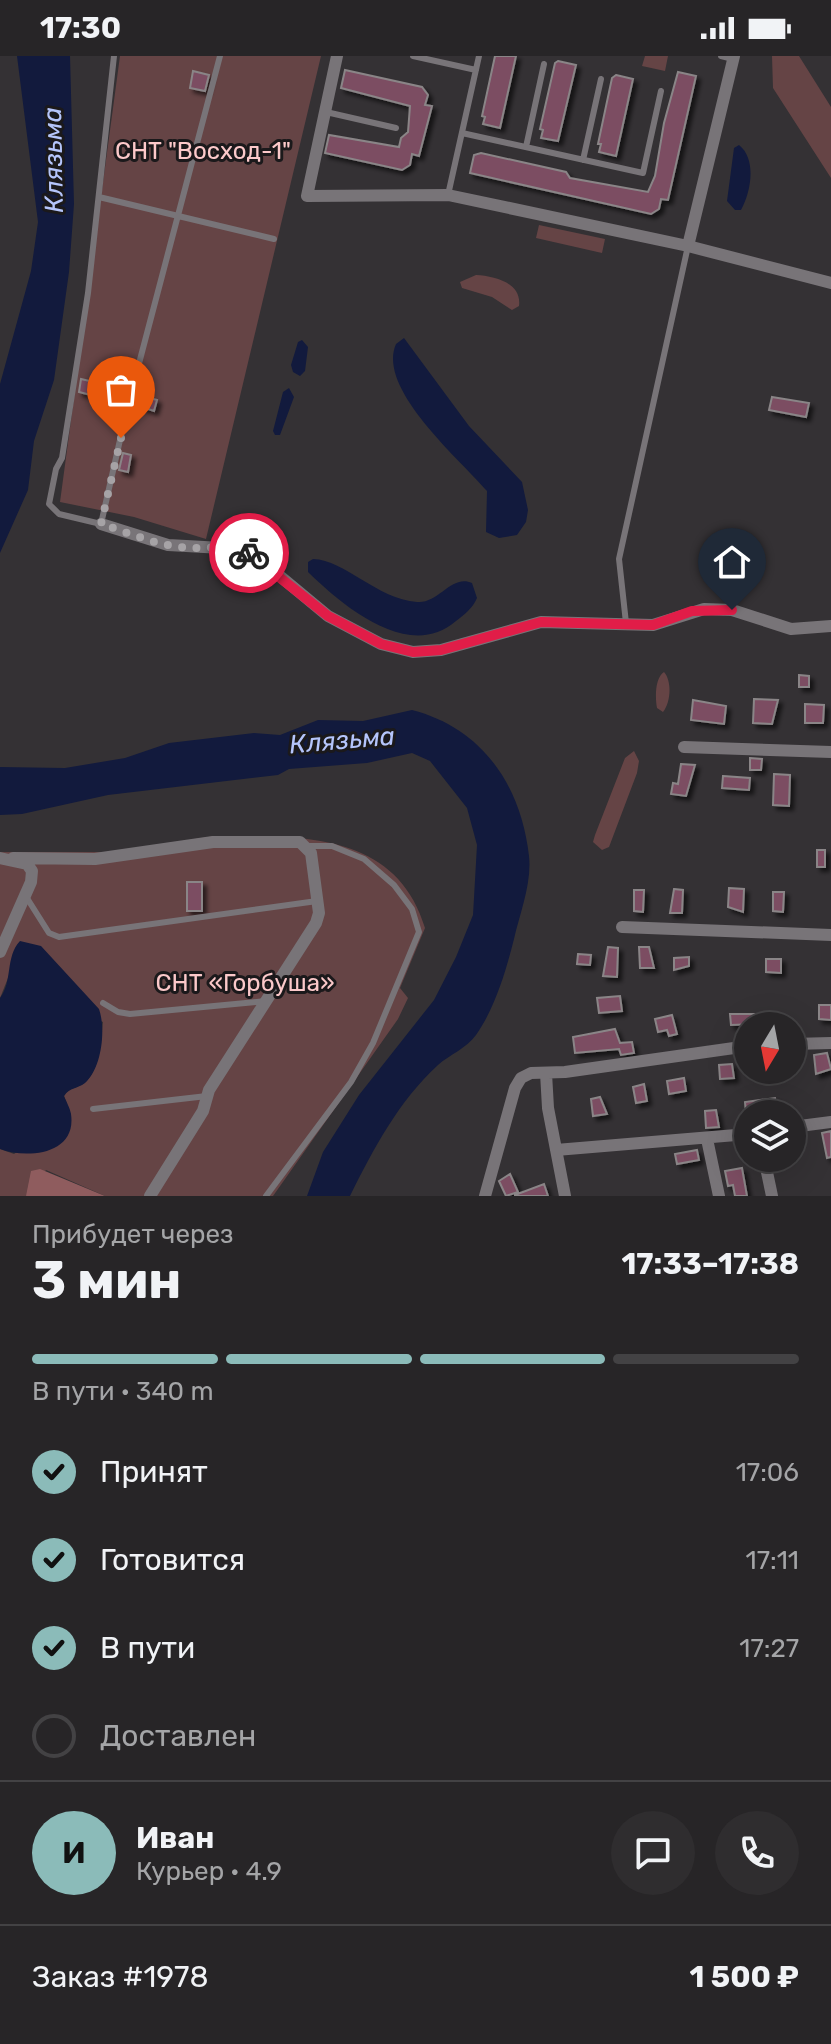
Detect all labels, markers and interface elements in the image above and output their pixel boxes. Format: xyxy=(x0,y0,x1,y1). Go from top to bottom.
text: 17:30 xyxy=(40,10,121,46)
water label: Клязьма xyxy=(37,107,70,213)
park label: СНТ "Восход-1" xyxy=(115,137,291,165)
pin xyxy=(87,356,155,438)
icon: bag xyxy=(99,368,143,412)
courier xyxy=(209,513,289,593)
pin xyxy=(698,528,766,610)
icon: bike xyxy=(227,531,271,575)
icon: home xyxy=(710,540,754,584)
water label: Клязьма xyxy=(288,720,396,761)
park label: СНТ «Горбуша» xyxy=(156,969,334,997)
north arrow xyxy=(734,1012,806,1084)
map controls xyxy=(734,1012,806,1172)
button: layers xyxy=(734,1100,806,1172)
text: Прибудет через xyxy=(32,1219,233,1250)
text: 17:33–17:38 xyxy=(621,1246,799,1282)
text: 3 мин xyxy=(32,1249,181,1311)
text: В пути · 340 m xyxy=(32,1376,214,1407)
icon: check xyxy=(32,1450,76,1494)
text: Принят xyxy=(100,1454,208,1490)
text: 17:06 xyxy=(736,1457,799,1488)
icon: check xyxy=(32,1538,76,1582)
text: Готовится xyxy=(100,1542,245,1578)
text: 17:11 xyxy=(746,1545,799,1576)
icon: check xyxy=(32,1626,76,1670)
text: В пути xyxy=(100,1630,195,1666)
text: 17:27 xyxy=(739,1633,799,1664)
text: Доставлен xyxy=(100,1718,256,1754)
button: chat xyxy=(611,1811,695,1895)
button: phone xyxy=(715,1811,799,1895)
text: Иван xyxy=(136,1820,214,1856)
text: И xyxy=(62,1835,86,1871)
text: Курьер · 4.9 xyxy=(136,1856,282,1887)
text: Заказ #1978 xyxy=(32,1959,209,1995)
text: 1 500 ₽ xyxy=(690,1959,799,1995)

